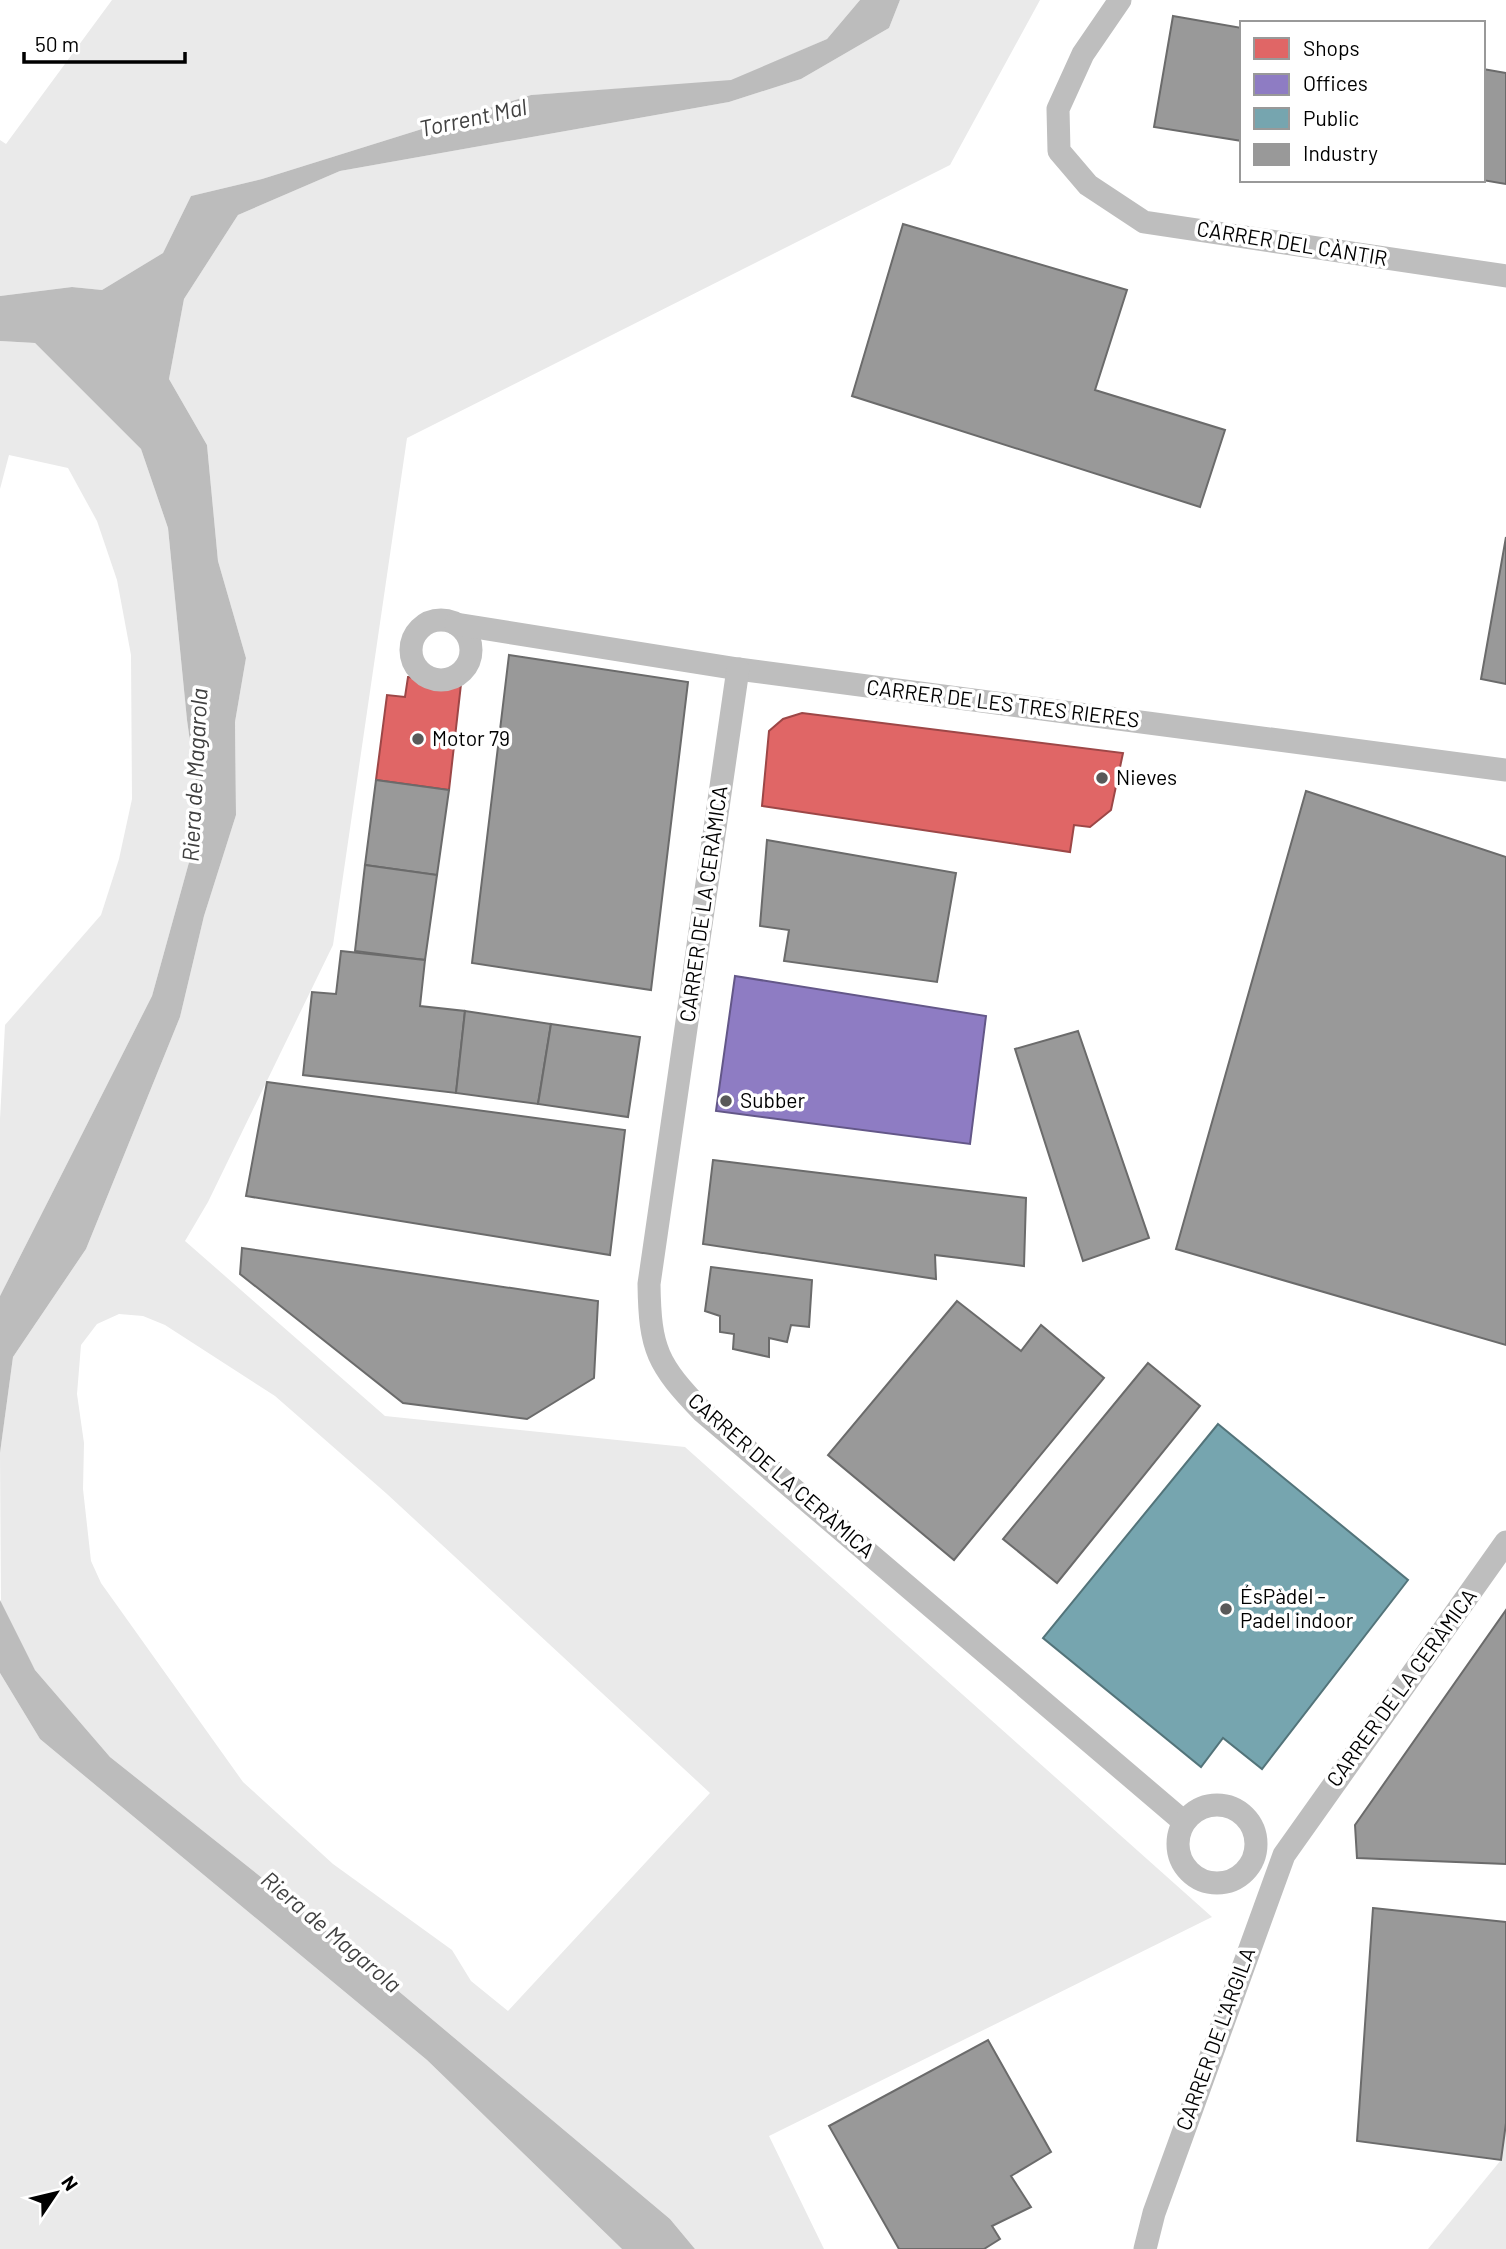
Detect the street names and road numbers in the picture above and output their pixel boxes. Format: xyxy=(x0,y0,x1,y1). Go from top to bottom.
street label: CARRER DEL CÀNTIR xyxy=(1195,215,1389,270)
street label: CARRER DE LES TRES RIERES xyxy=(865,673,1141,732)
street label: CARRER DE LA CERÀMICA xyxy=(674,784,732,1024)
street label: CARRER DE LA CERÀMICA xyxy=(684,1387,880,1563)
street label: CARRER DE LA CERÀMICA xyxy=(1321,1583,1481,1791)
street label: CARRER DE L'ARGILA xyxy=(1170,1943,1259,2133)

